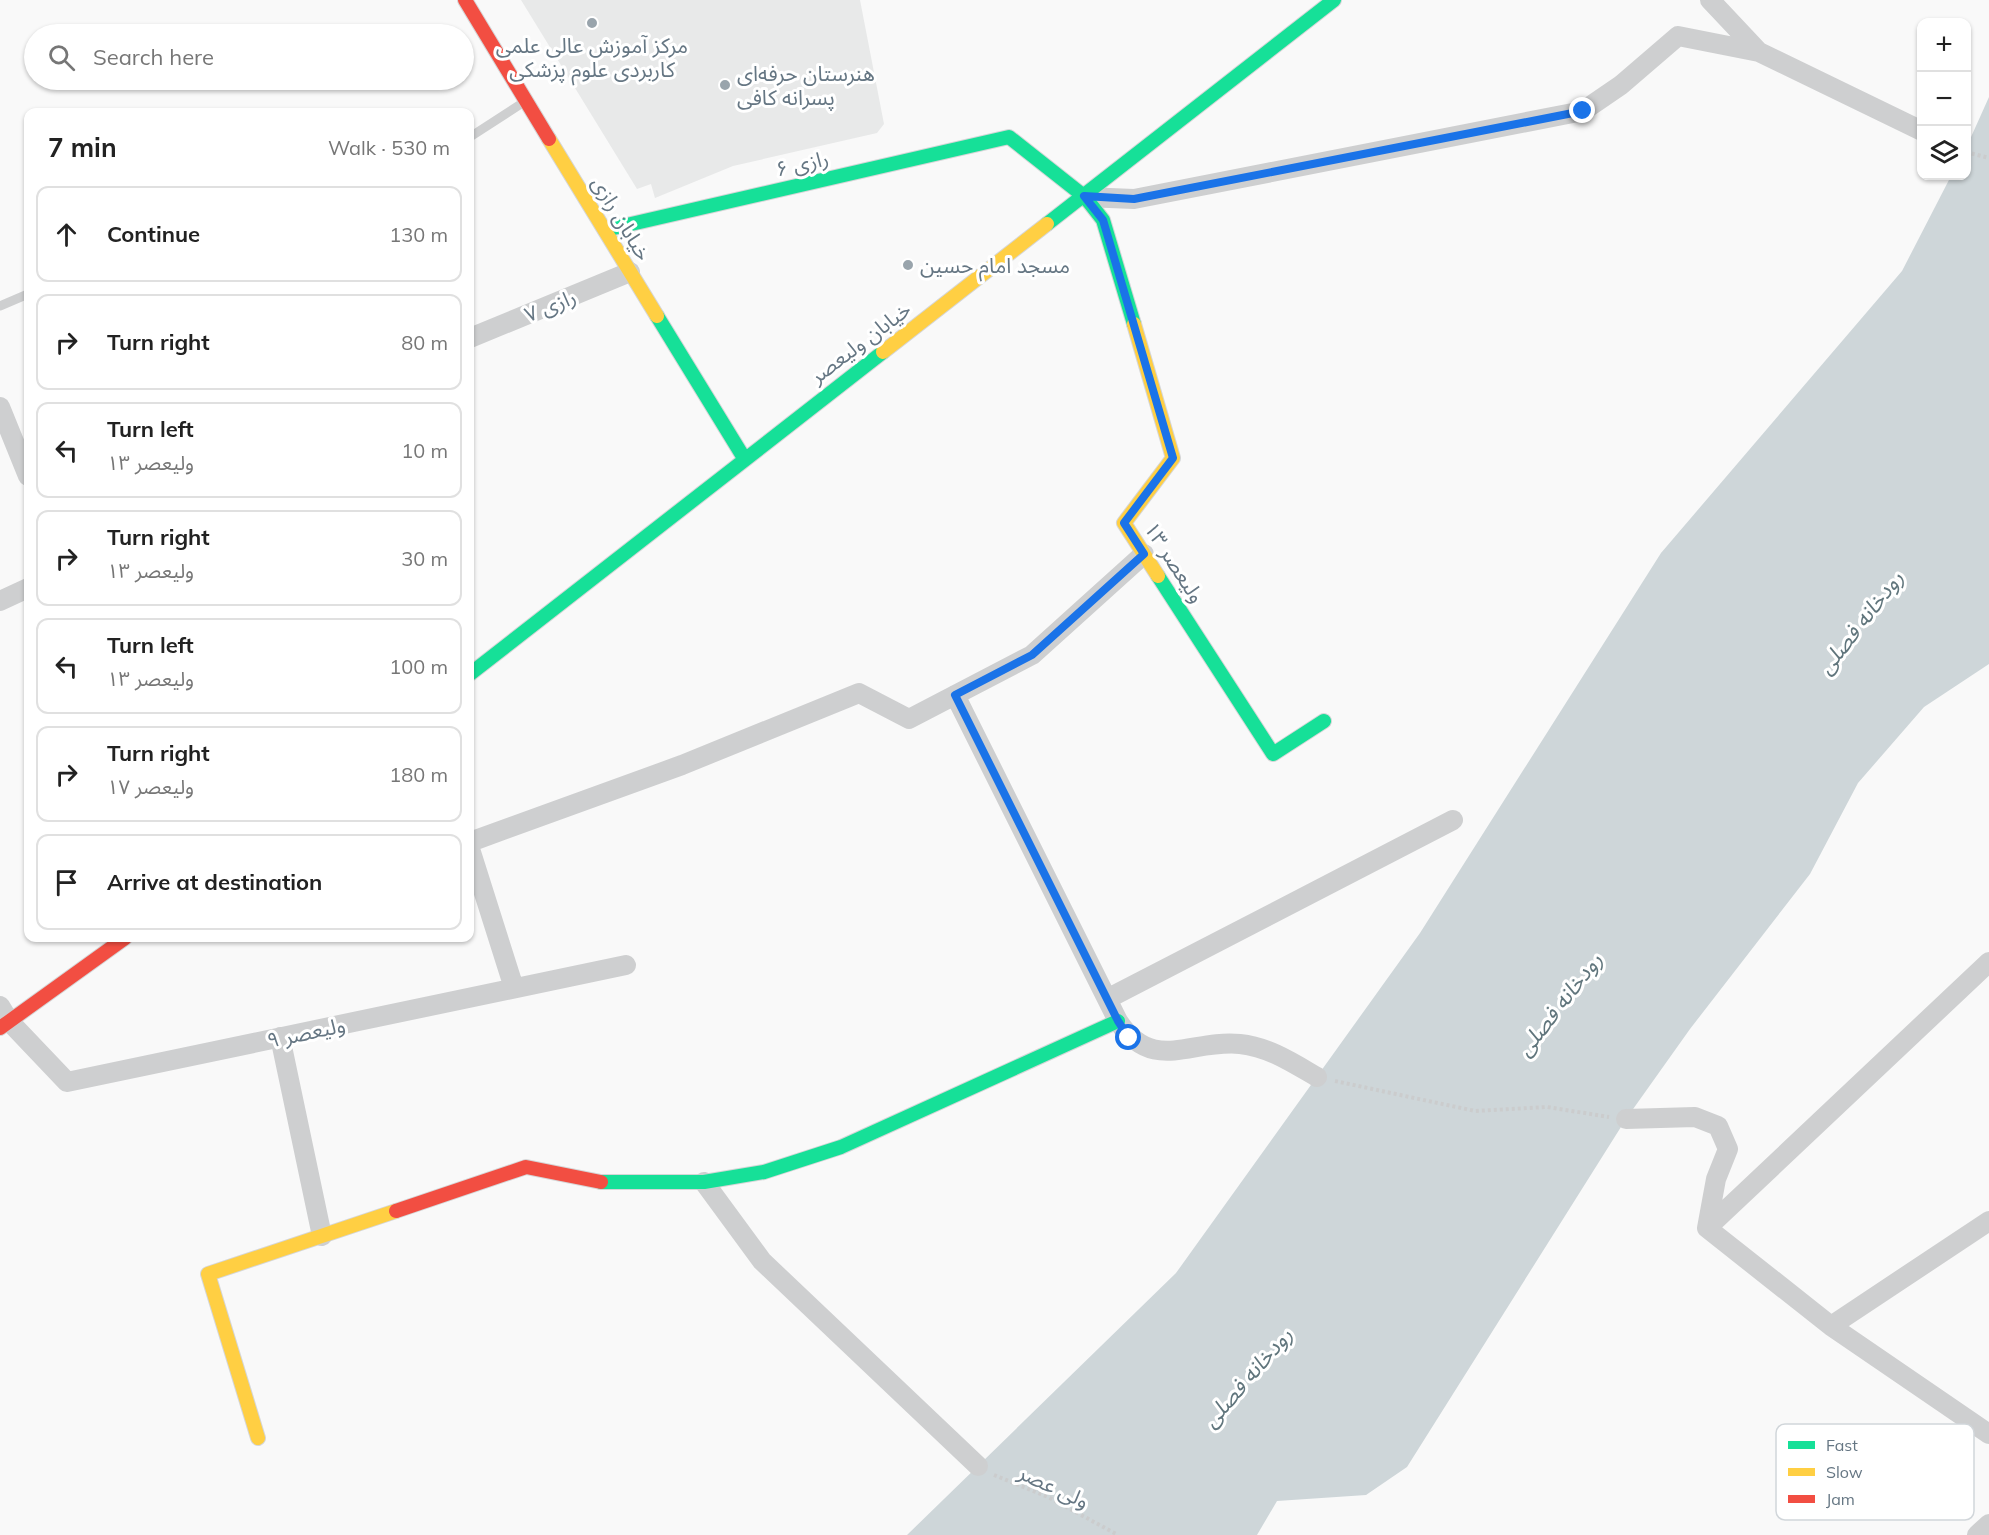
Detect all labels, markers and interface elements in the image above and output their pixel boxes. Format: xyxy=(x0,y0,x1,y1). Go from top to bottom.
marker: مرکز آموزش عالی علمی کاربردی علوم پزشکی xyxy=(585,16,599,30)
map controls xyxy=(1917,18,1971,180)
button: + xyxy=(1917,18,1971,72)
search box xyxy=(24,24,474,90)
place label: مرکز آموزش عالی علمی کاربردی علوم پزشکی xyxy=(496,32,688,86)
icon: search xyxy=(45,41,78,74)
text: Search here xyxy=(93,43,214,71)
place label: هنرستان حرفه‌ای پسرانه کافی xyxy=(737,60,875,111)
button: − xyxy=(1917,72,1971,126)
marker: هنرستان حرفه‌ای پسرانه کافی xyxy=(718,78,732,92)
route end xyxy=(1569,97,1595,123)
button: layers xyxy=(1917,126,1971,180)
text: 7 min xyxy=(48,131,117,164)
text: Walk · 530 m xyxy=(328,135,450,160)
street label: رازی ۶ xyxy=(773,144,831,182)
street label: خیابان رازی xyxy=(587,171,657,265)
icon: ahead xyxy=(50,218,83,251)
text: Continue xyxy=(107,220,200,248)
text: 130 m xyxy=(389,222,448,247)
place label: مسجد امام حسین xyxy=(920,252,1070,282)
marker: مسجد امام حسین xyxy=(901,258,915,272)
street label: رازی ۷ xyxy=(520,283,580,327)
street label: خیابان ولیعصر xyxy=(804,296,916,389)
icon: right xyxy=(50,326,83,359)
text: Turn right xyxy=(107,328,210,356)
text: 80 m xyxy=(401,330,448,355)
text: Turn left xyxy=(107,415,194,443)
icon: left xyxy=(50,434,83,467)
text: 10 m xyxy=(401,438,448,463)
text: ولیعصر ۱۳ xyxy=(107,450,194,475)
street label: ولیعصر ۱۳ xyxy=(1139,517,1211,607)
text: Turn right xyxy=(107,523,210,551)
icon: right xyxy=(50,542,83,575)
text: 30 m xyxy=(401,546,448,571)
text: ولیعصر ۱۳ xyxy=(107,558,194,583)
water label: رودخانه فصلی xyxy=(1811,565,1909,679)
text: Turn left xyxy=(107,631,194,659)
icon: left xyxy=(50,650,83,683)
text: 100 m xyxy=(389,654,448,679)
text: ولیعصر ۱۳ xyxy=(107,666,194,691)
text: Turn right xyxy=(107,739,210,767)
icon: right xyxy=(50,758,83,791)
text: 180 m xyxy=(389,762,448,787)
text: ولیعصر ۱۷ xyxy=(107,774,194,799)
icon: arrive xyxy=(50,866,83,899)
text: Arrive at destination xyxy=(107,868,322,896)
water label: رودخانه فصلی xyxy=(1510,947,1608,1061)
street label: ولیعصر ۹ xyxy=(264,1011,348,1053)
route start xyxy=(1115,1024,1141,1050)
water label: رودخانه فصلی xyxy=(1196,1321,1298,1433)
legend xyxy=(1776,1424,1974,1520)
text: Fast xyxy=(1826,1435,1858,1455)
street label: ولی عصر xyxy=(1014,1458,1093,1514)
text: Slow xyxy=(1826,1462,1863,1482)
text: Jam xyxy=(1826,1489,1855,1509)

